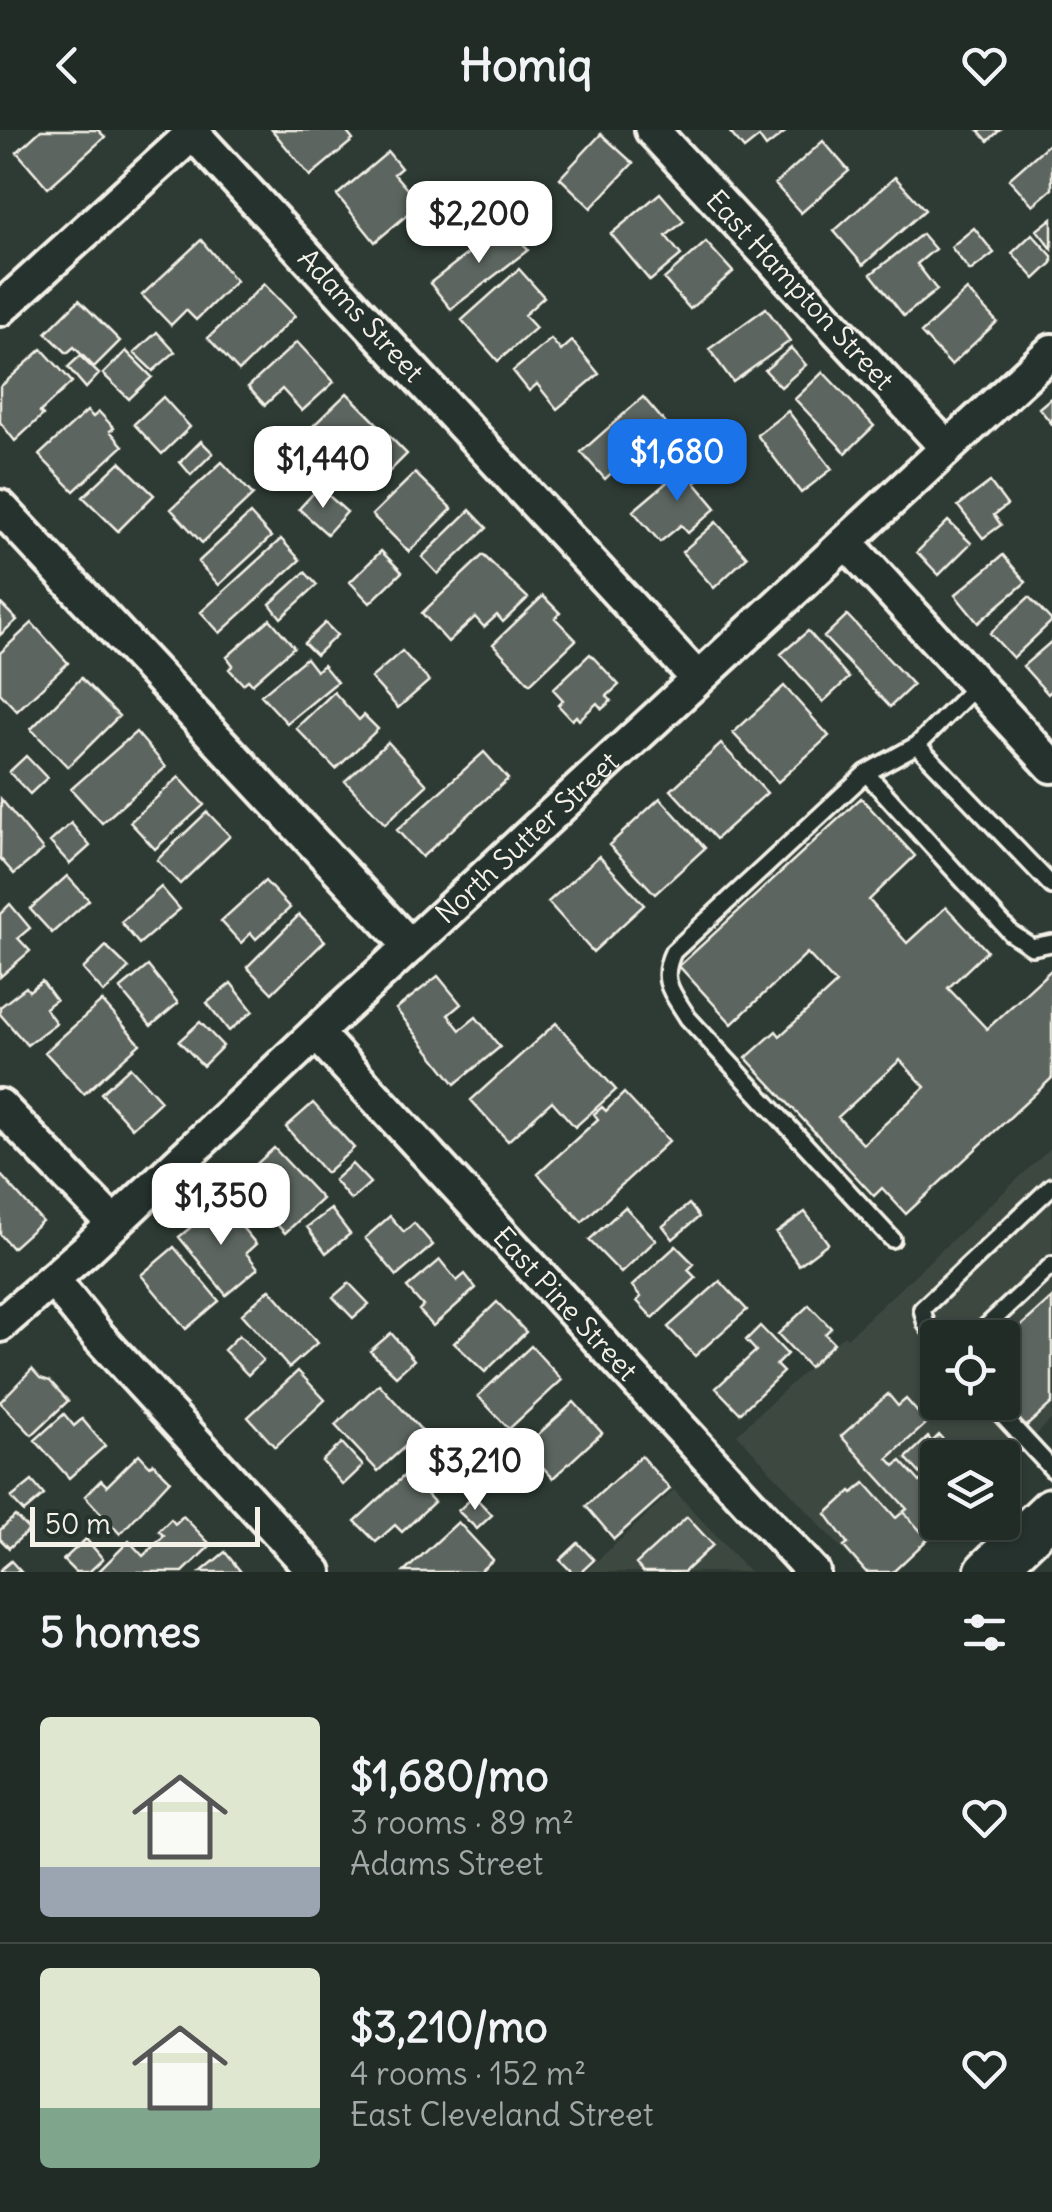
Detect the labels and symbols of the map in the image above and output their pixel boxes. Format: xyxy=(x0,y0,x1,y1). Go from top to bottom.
pin: $2,200 xyxy=(398,181,560,266)
street label: East Hampton Street xyxy=(699,182,902,397)
street label: Adams Street xyxy=(290,241,432,389)
pin: $1,680 xyxy=(596,419,758,504)
pin: $1,440 xyxy=(242,426,404,511)
street label: North Sutter Street xyxy=(428,744,626,931)
pin: $1,350 xyxy=(140,1163,302,1248)
street label: East Pine Street xyxy=(486,1219,645,1388)
pin: $3,210 xyxy=(394,1428,556,1513)
scale bar xyxy=(30,1502,260,1546)

